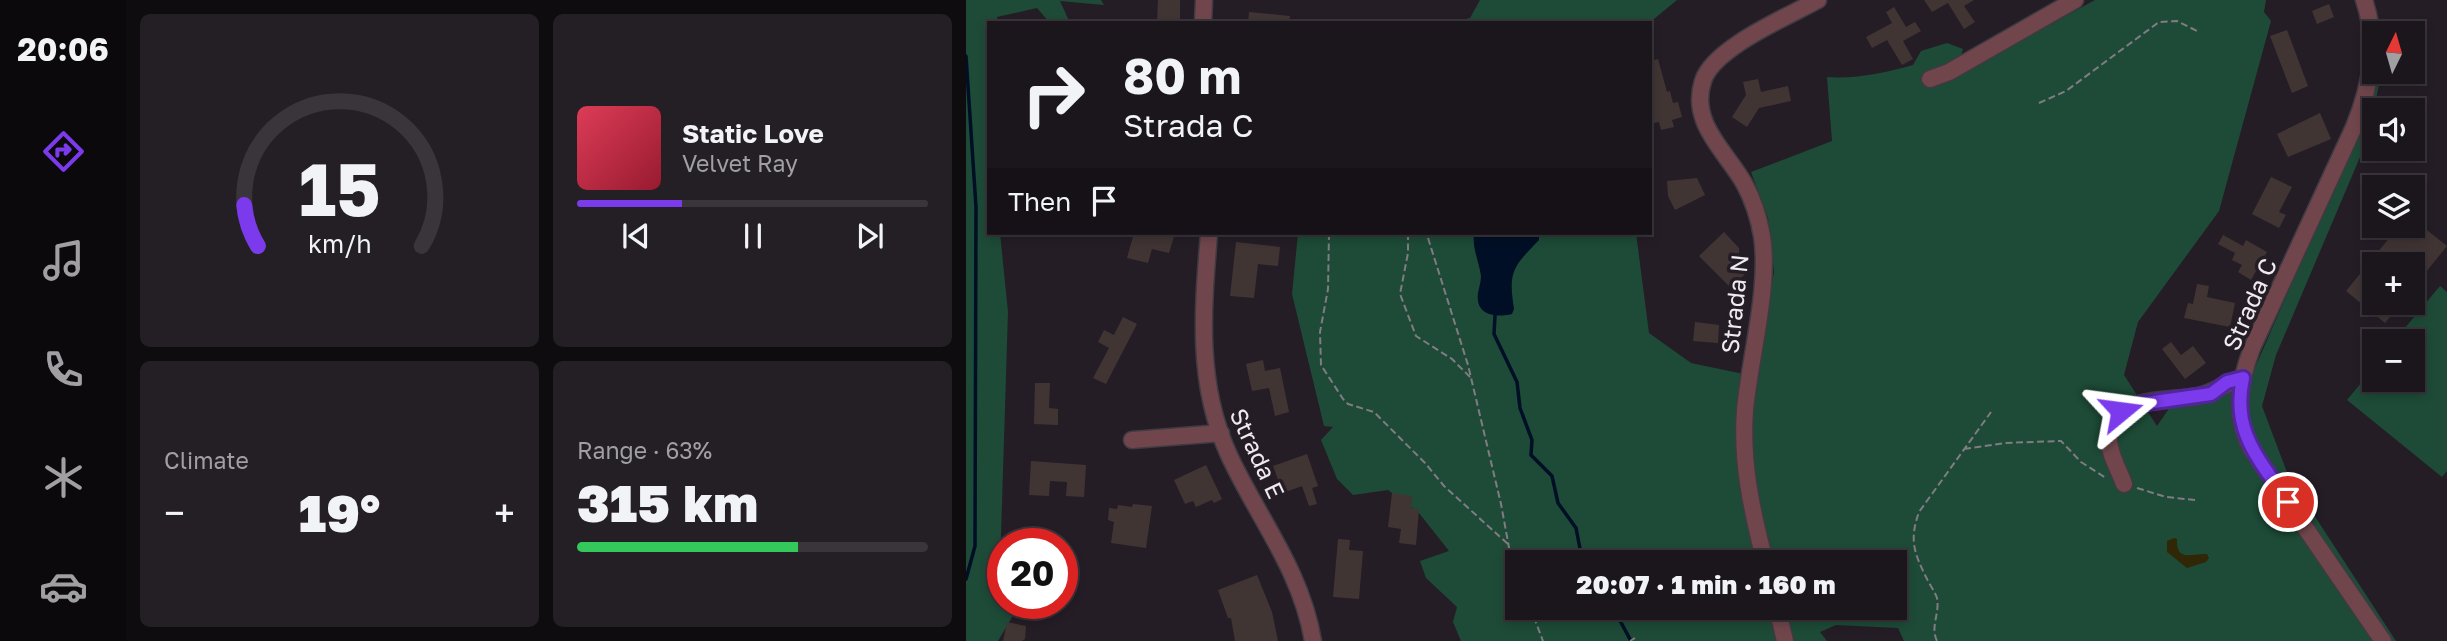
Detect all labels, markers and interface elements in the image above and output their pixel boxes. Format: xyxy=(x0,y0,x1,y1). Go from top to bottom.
north arrow xyxy=(2362,21,2426,84)
map controls xyxy=(2362,21,2425,392)
text: 20:06 xyxy=(17,30,109,68)
text: 80 m xyxy=(1123,46,1241,105)
icon: right xyxy=(1008,49,1099,140)
button: sound xyxy=(2362,98,2425,161)
text: Strada C xyxy=(1123,106,1253,144)
text: Static Love xyxy=(682,118,824,149)
icon: directions xyxy=(39,127,88,176)
text: 15 xyxy=(299,146,380,233)
text: Velvet Ray xyxy=(682,149,798,177)
button: layers xyxy=(2362,175,2425,238)
icon: arrive xyxy=(1085,182,1123,220)
text: Then xyxy=(1008,186,1071,217)
icon: previous xyxy=(617,217,655,255)
icon: pause xyxy=(734,217,772,255)
icon: next xyxy=(851,217,889,255)
text: km/h xyxy=(308,228,371,259)
icon: music xyxy=(39,236,88,285)
button: + xyxy=(2362,252,2425,315)
street label: Strada N xyxy=(1714,253,1754,355)
street label: Strada C xyxy=(2216,253,2282,355)
button: − xyxy=(2362,329,2425,392)
icon: phone xyxy=(39,345,88,394)
position arrow xyxy=(2084,374,2158,448)
street label: Strada E xyxy=(1225,403,1291,503)
text: Range · 63% xyxy=(577,436,712,464)
text: Climate xyxy=(164,446,249,474)
icon: climate xyxy=(39,453,88,502)
text: 315 km xyxy=(577,471,758,533)
pin xyxy=(2258,472,2318,532)
text: 19° xyxy=(299,481,380,543)
icon: arrive xyxy=(2269,483,2307,521)
text: − xyxy=(164,490,185,535)
text: + xyxy=(494,490,515,535)
speed limit sign: 20 xyxy=(987,528,1078,619)
icon: car xyxy=(39,562,88,611)
text: 20:07 · 1 min · 160 m xyxy=(1576,569,1836,600)

